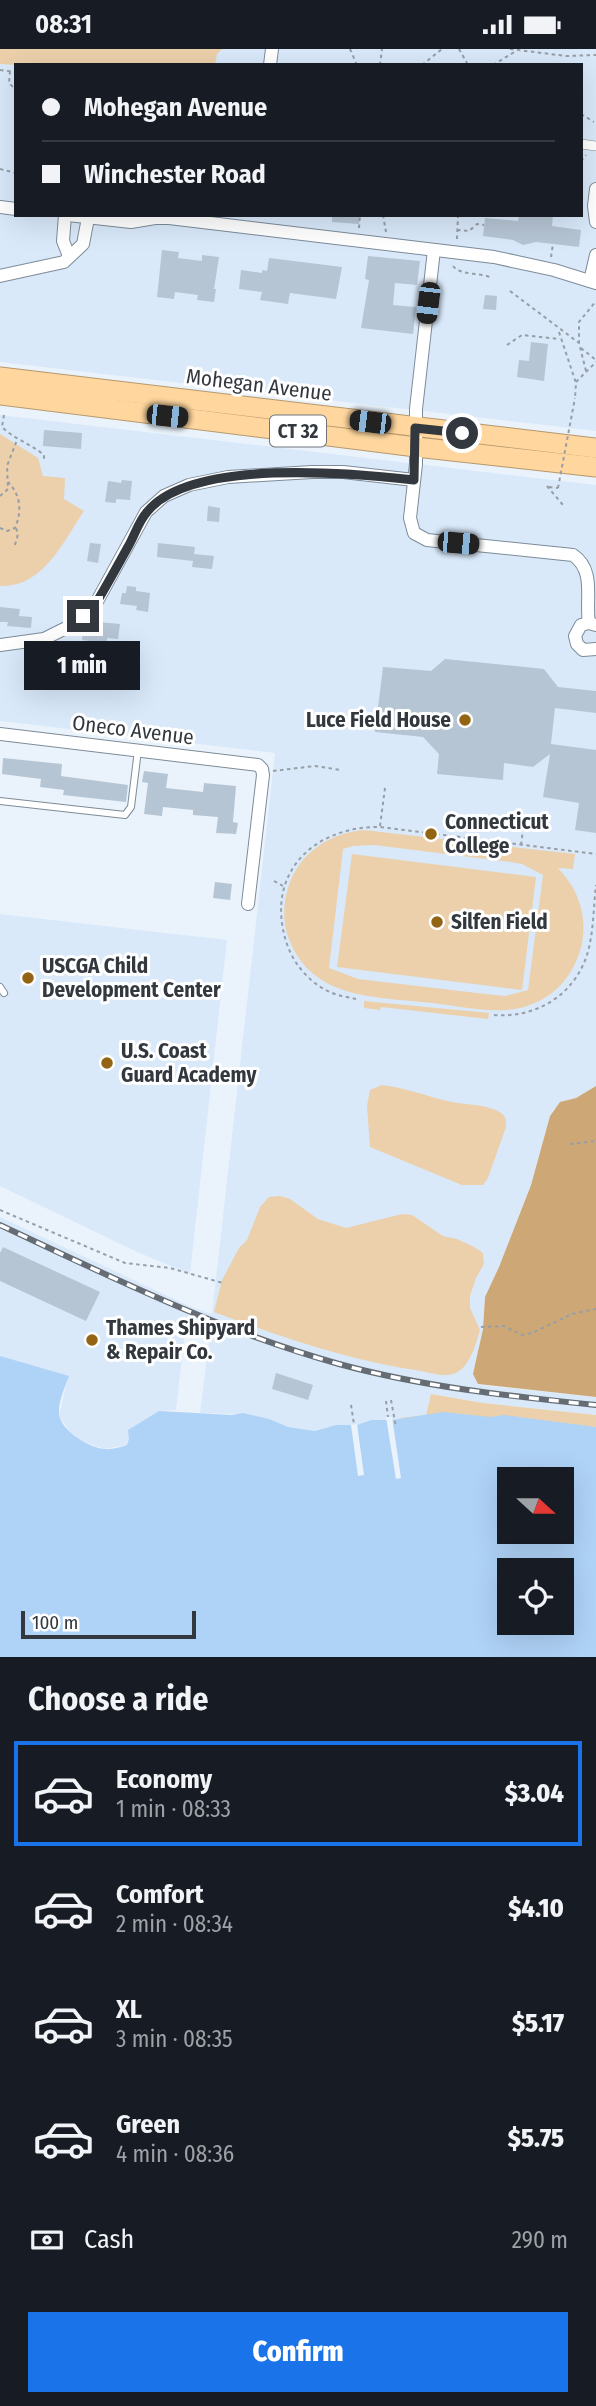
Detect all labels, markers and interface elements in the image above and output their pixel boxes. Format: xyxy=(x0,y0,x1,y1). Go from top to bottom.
text: 08:31 xyxy=(35,9,92,40)
text: Mohegan Avenue xyxy=(84,92,267,123)
text: Winchester Road xyxy=(84,159,266,190)
car xyxy=(416,281,441,325)
street label: Mohegan Avenue xyxy=(185,363,333,407)
car xyxy=(146,403,189,429)
car xyxy=(348,409,393,435)
road number: CT 32 xyxy=(270,415,326,447)
route start xyxy=(446,417,478,449)
car xyxy=(437,531,480,555)
route end xyxy=(67,600,99,632)
callout: 1 min xyxy=(25,641,141,689)
text: 1 min xyxy=(57,651,107,679)
place label: Luce Field House xyxy=(306,707,451,733)
street label: Oneco Avenue xyxy=(71,710,195,750)
marker: Luce Field House xyxy=(457,712,473,728)
place label: Connecticut College xyxy=(445,809,549,859)
marker: Connecticut College xyxy=(423,826,439,842)
place label: Silfen Field xyxy=(451,909,548,935)
marker: Silfen Field xyxy=(429,914,445,930)
place label: USCGA Child Development Center xyxy=(42,953,221,1003)
marker: USCGA Child Development Center xyxy=(20,970,36,986)
place label: U.S. Coast Guard Academy xyxy=(121,1038,257,1088)
marker: U.S. Coast Guard Academy xyxy=(99,1055,115,1071)
place label: Thames Shipyard & Repair Co. xyxy=(106,1315,255,1365)
marker: Thames Shipyard & Repair Co. xyxy=(84,1332,100,1348)
north arrow xyxy=(497,1467,574,1543)
map controls xyxy=(497,1467,574,1635)
button: locate xyxy=(497,1558,574,1635)
scale bar xyxy=(21,1608,196,1640)
text: 100 m xyxy=(32,1611,78,1634)
text: Choose a ride xyxy=(28,1680,209,1718)
icon: car xyxy=(32,1762,95,1825)
text: Economy xyxy=(116,1764,212,1795)
text: $3.04 xyxy=(505,1778,564,1809)
text: 1 min · 08:33 xyxy=(116,1795,231,1823)
icon: car xyxy=(32,1877,95,1940)
text: Comfort xyxy=(116,1879,204,1910)
text: $4.10 xyxy=(508,1893,564,1924)
text: 2 min · 08:34 xyxy=(116,1910,233,1938)
icon: car xyxy=(32,1992,95,2055)
text: XL xyxy=(116,1994,142,2025)
text: $5.17 xyxy=(512,2008,564,2039)
text: 3 min · 08:35 xyxy=(116,2025,233,2053)
icon: car xyxy=(32,2107,95,2170)
text: Green xyxy=(116,2109,180,2140)
text: $5.75 xyxy=(508,2123,564,2154)
text: 4 min · 08:36 xyxy=(116,2140,234,2168)
icon: cash xyxy=(28,2221,66,2259)
text: Cash xyxy=(84,2224,134,2255)
text: 290 m xyxy=(512,2226,568,2254)
button: Confirm xyxy=(28,2312,568,2392)

